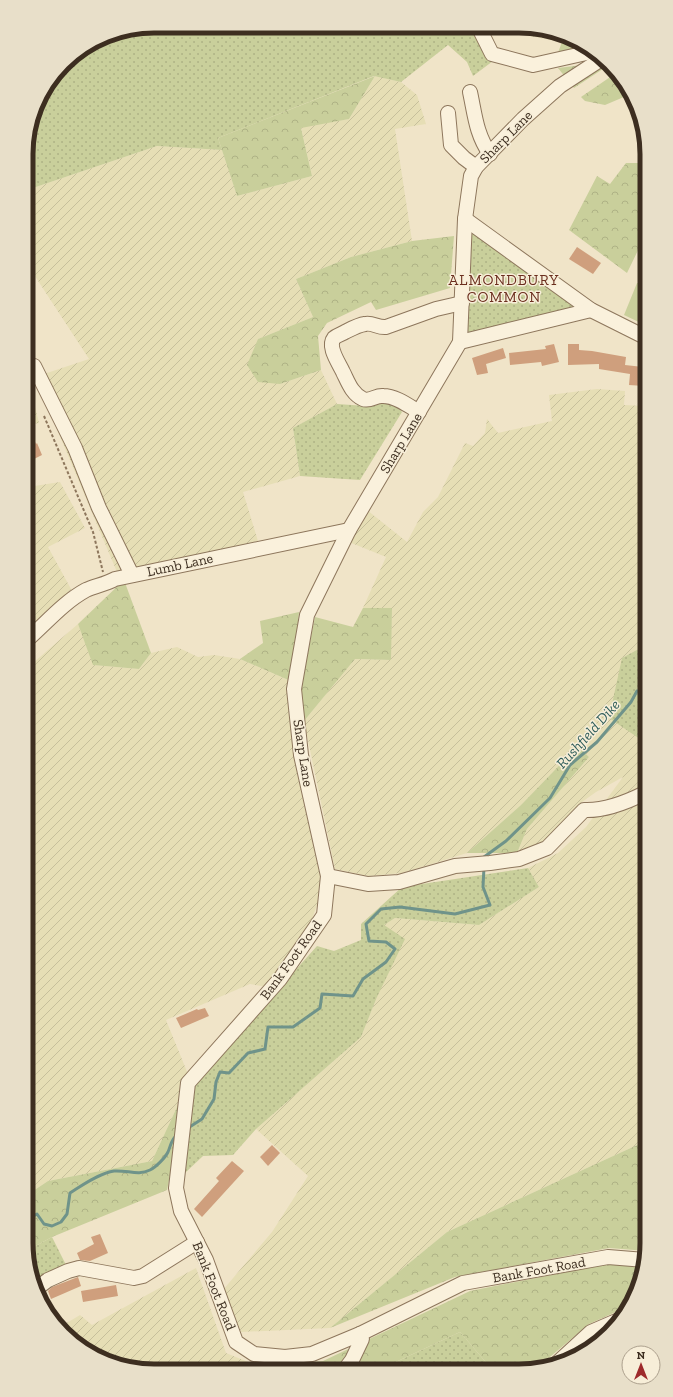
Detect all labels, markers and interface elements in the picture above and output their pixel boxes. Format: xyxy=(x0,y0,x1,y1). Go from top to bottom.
street label: Sharp Lane xyxy=(476,107,536,167)
district label: ALMONDBURY COMMON xyxy=(448,271,560,306)
street label: Sharp Lane xyxy=(376,409,426,476)
street label: Lumb Lane xyxy=(145,550,215,580)
water label: Rushfield Dike xyxy=(552,696,624,772)
street label: Sharp Lane xyxy=(289,718,317,788)
street label: Bank Foot Road xyxy=(256,917,326,1003)
street label: Bank Foot Road xyxy=(188,1239,240,1333)
street label: Bank Foot Road xyxy=(491,1253,587,1287)
north arrow xyxy=(621,1345,661,1385)
text: N xyxy=(637,1349,646,1362)

